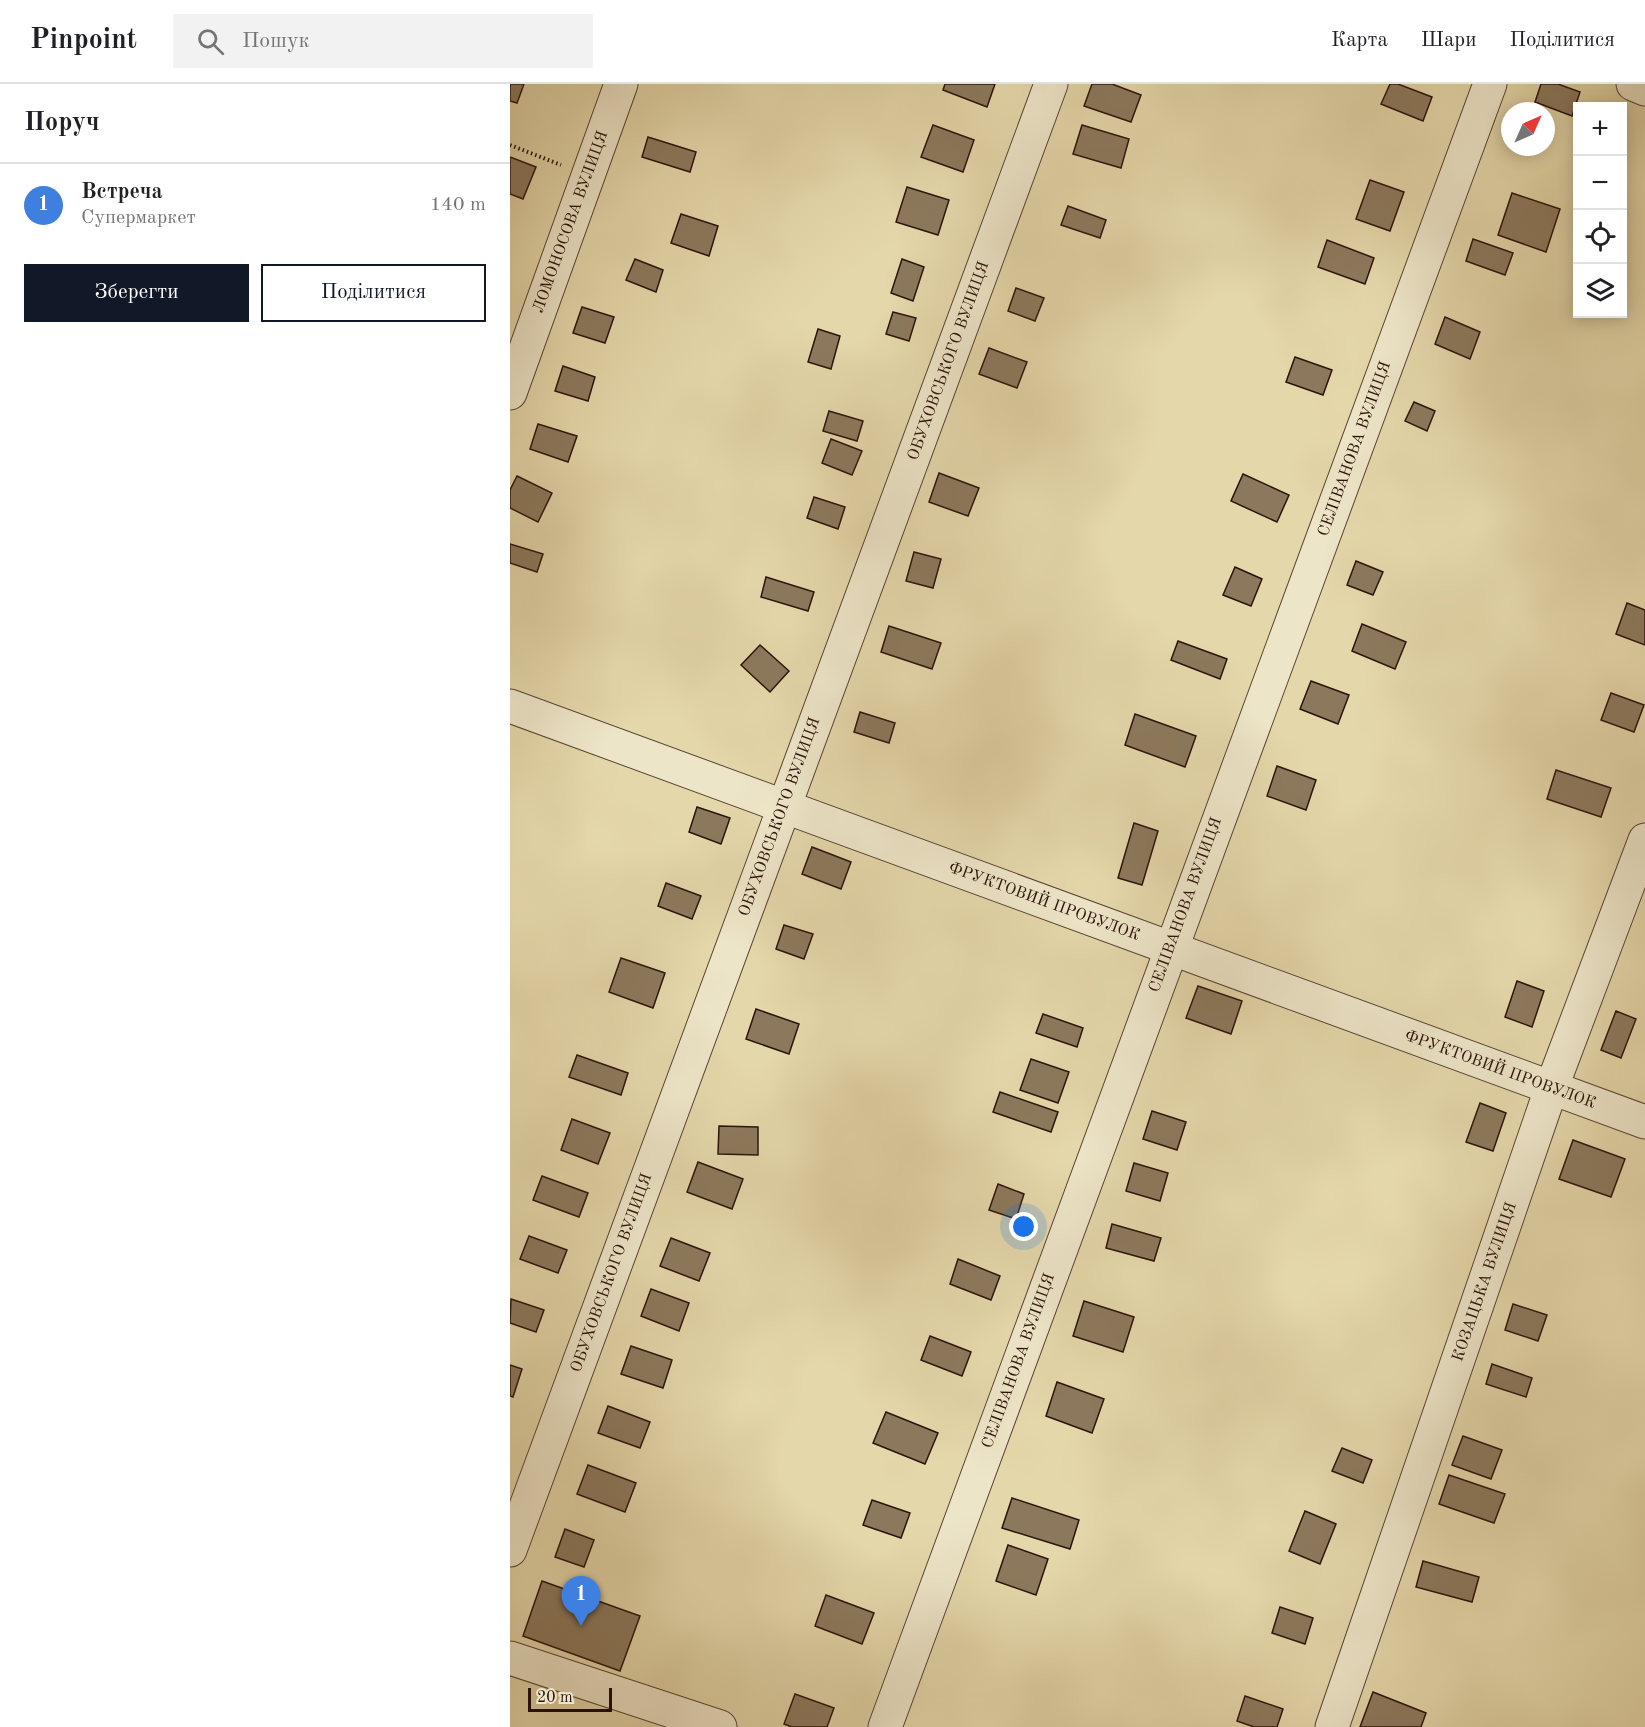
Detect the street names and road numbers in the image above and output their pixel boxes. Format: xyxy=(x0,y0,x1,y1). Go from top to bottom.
street label: ЛОМОНОСОВА ВУЛИЦЯ xyxy=(531,129,611,315)
street label: ОБУХОВСЬКОГО ВУЛИЦЯ xyxy=(906,259,992,463)
street label: СЕЛІВАНОВА ВУЛИЦЯ xyxy=(1316,359,1394,539)
street label: ОБУХОВСЬКОГО ВУЛИЦЯ xyxy=(737,715,823,919)
street label: СЕЛІВАНОВА ВУЛИЦЯ xyxy=(1147,815,1225,995)
street label: ФРУКТОВИЙ ПРОВУЛОК xyxy=(946,856,1143,944)
street label: ФРУКТОВИЙ ПРОВУЛОК xyxy=(1402,1024,1599,1112)
street label: ОБУХОВСЬКОГО ВУЛИЦЯ xyxy=(569,1171,655,1375)
street label: КОЗАЦЬКА ВУЛИЦЯ xyxy=(1450,1200,1520,1364)
street label: СЕЛІВАНОВА ВУЛИЦЯ xyxy=(980,1271,1058,1451)

